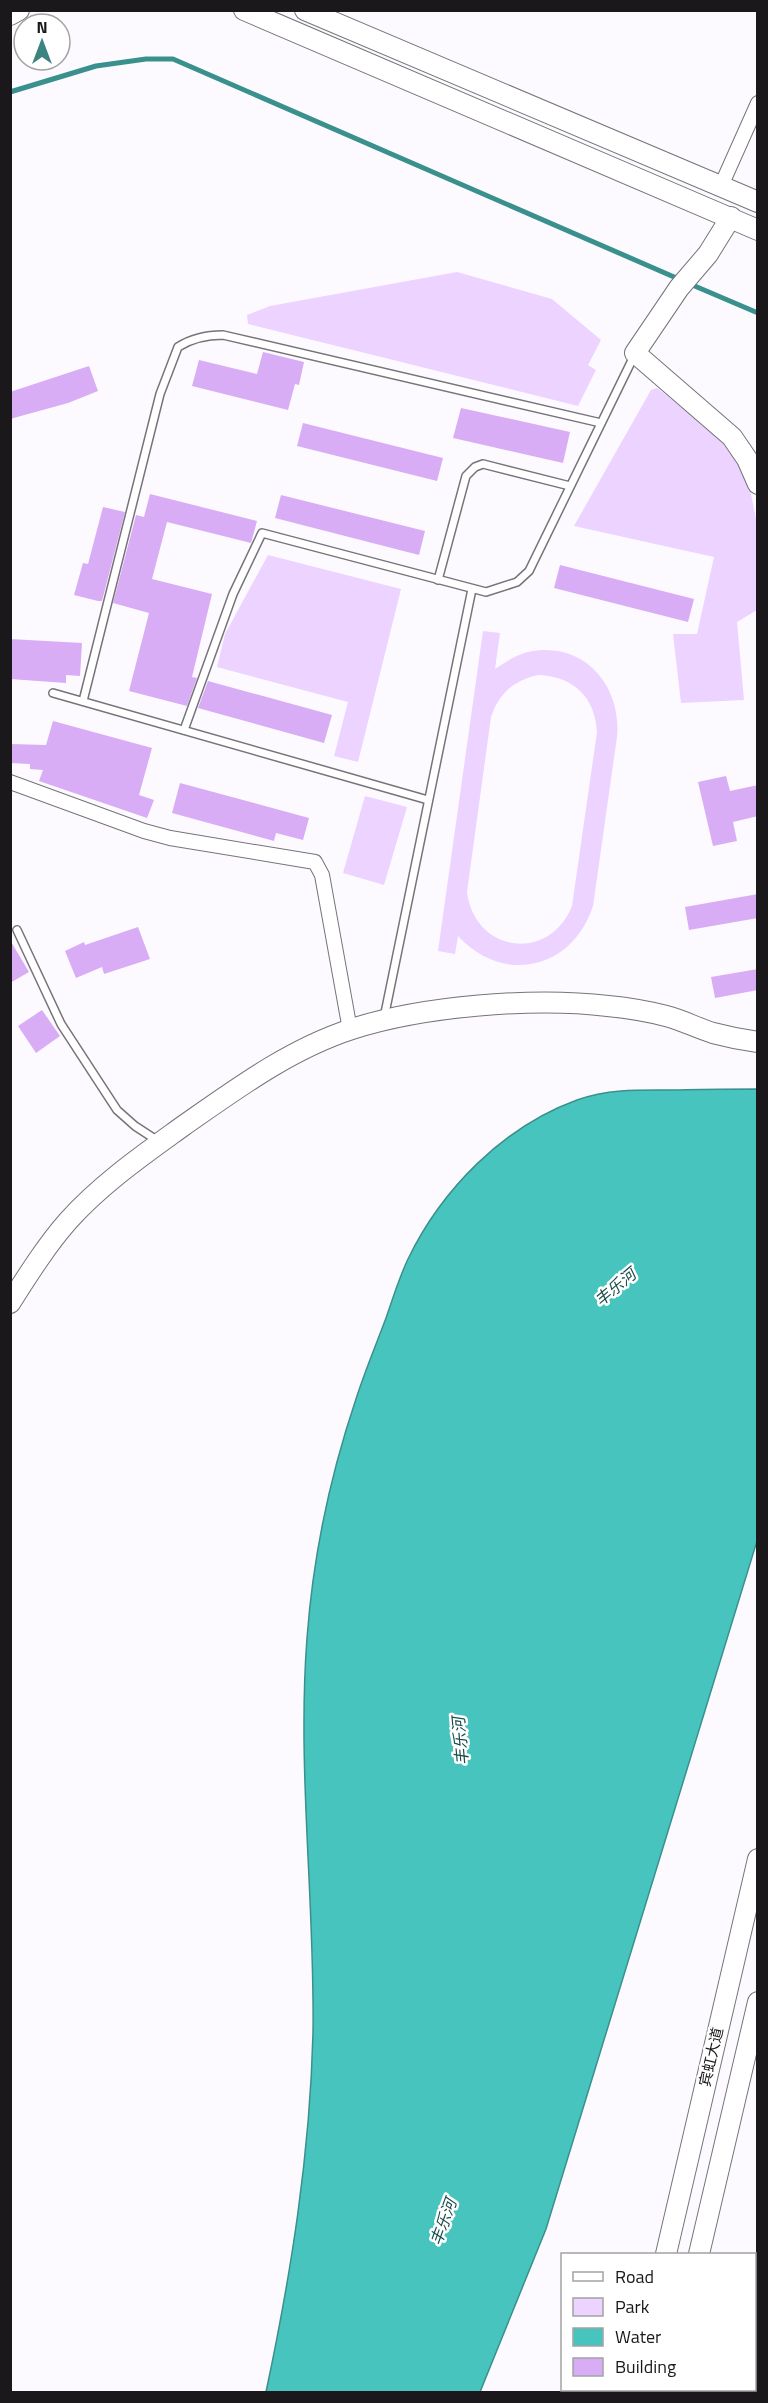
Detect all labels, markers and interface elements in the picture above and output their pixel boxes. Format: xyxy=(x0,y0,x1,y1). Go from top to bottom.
north arrow xyxy=(12,12,72,72)
text: N xyxy=(36,15,48,39)
water label: 丰乐河 xyxy=(589,1260,643,1312)
water label: 丰乐河 xyxy=(446,1713,474,1766)
street label: 宾虹大道 xyxy=(693,2025,729,2089)
water label: 丰乐河 xyxy=(424,2193,464,2249)
legend xyxy=(561,2253,756,2391)
text: Road xyxy=(615,2263,654,2290)
text: Park xyxy=(615,2293,650,2320)
text: Water xyxy=(615,2323,661,2350)
text: Building xyxy=(615,2353,676,2380)

